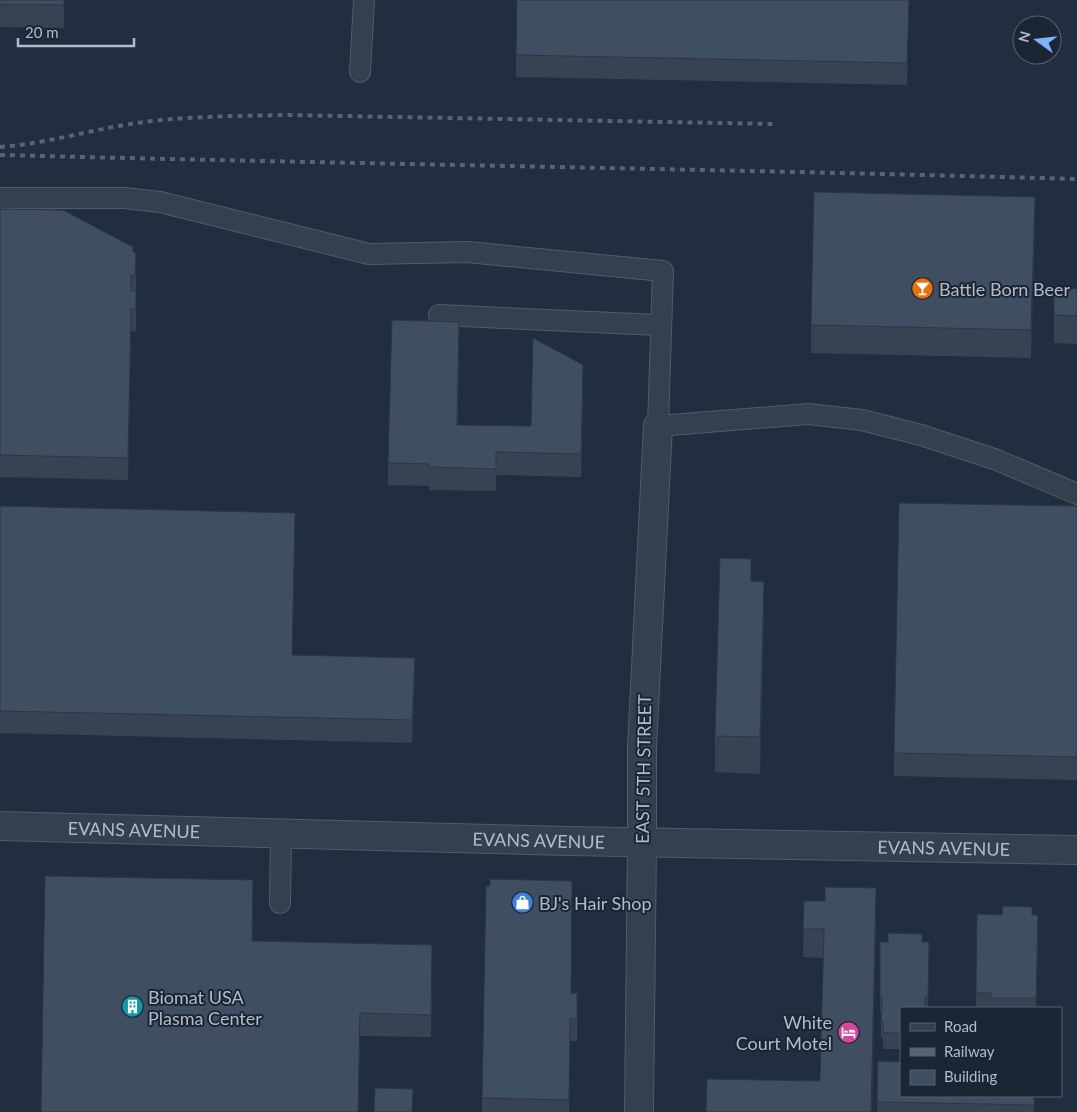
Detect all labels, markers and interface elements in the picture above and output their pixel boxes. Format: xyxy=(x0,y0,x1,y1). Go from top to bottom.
scale bar xyxy=(18,15,134,47)
north arrow xyxy=(1012,15,1062,65)
text: 20 m xyxy=(25,23,59,41)
text: N xyxy=(1014,29,1034,44)
bar icon: Battle Born Beer xyxy=(911,277,935,301)
place label: Battle Born Beer xyxy=(939,278,1070,300)
street label: EAST 5TH STREET xyxy=(631,694,655,844)
street label: EVANS AVENUE xyxy=(67,817,201,842)
street label: EVANS AVENUE xyxy=(472,827,605,853)
street label: EVANS AVENUE xyxy=(877,835,1010,860)
shop icon: BJ's Hair Shop xyxy=(511,891,535,915)
place label: BJ's Hair Shop xyxy=(539,892,652,914)
place label: Biomat USA Plasma Center xyxy=(148,986,262,1029)
building icon: Biomat USA Plasma Center xyxy=(120,995,144,1019)
legend xyxy=(900,1007,1062,1097)
place label: White Court Motel xyxy=(736,1011,832,1054)
text: Road xyxy=(944,1017,977,1035)
hotel icon: White Court Motel xyxy=(836,1020,860,1044)
text: Railway xyxy=(944,1042,995,1060)
text: Building xyxy=(944,1067,997,1085)

